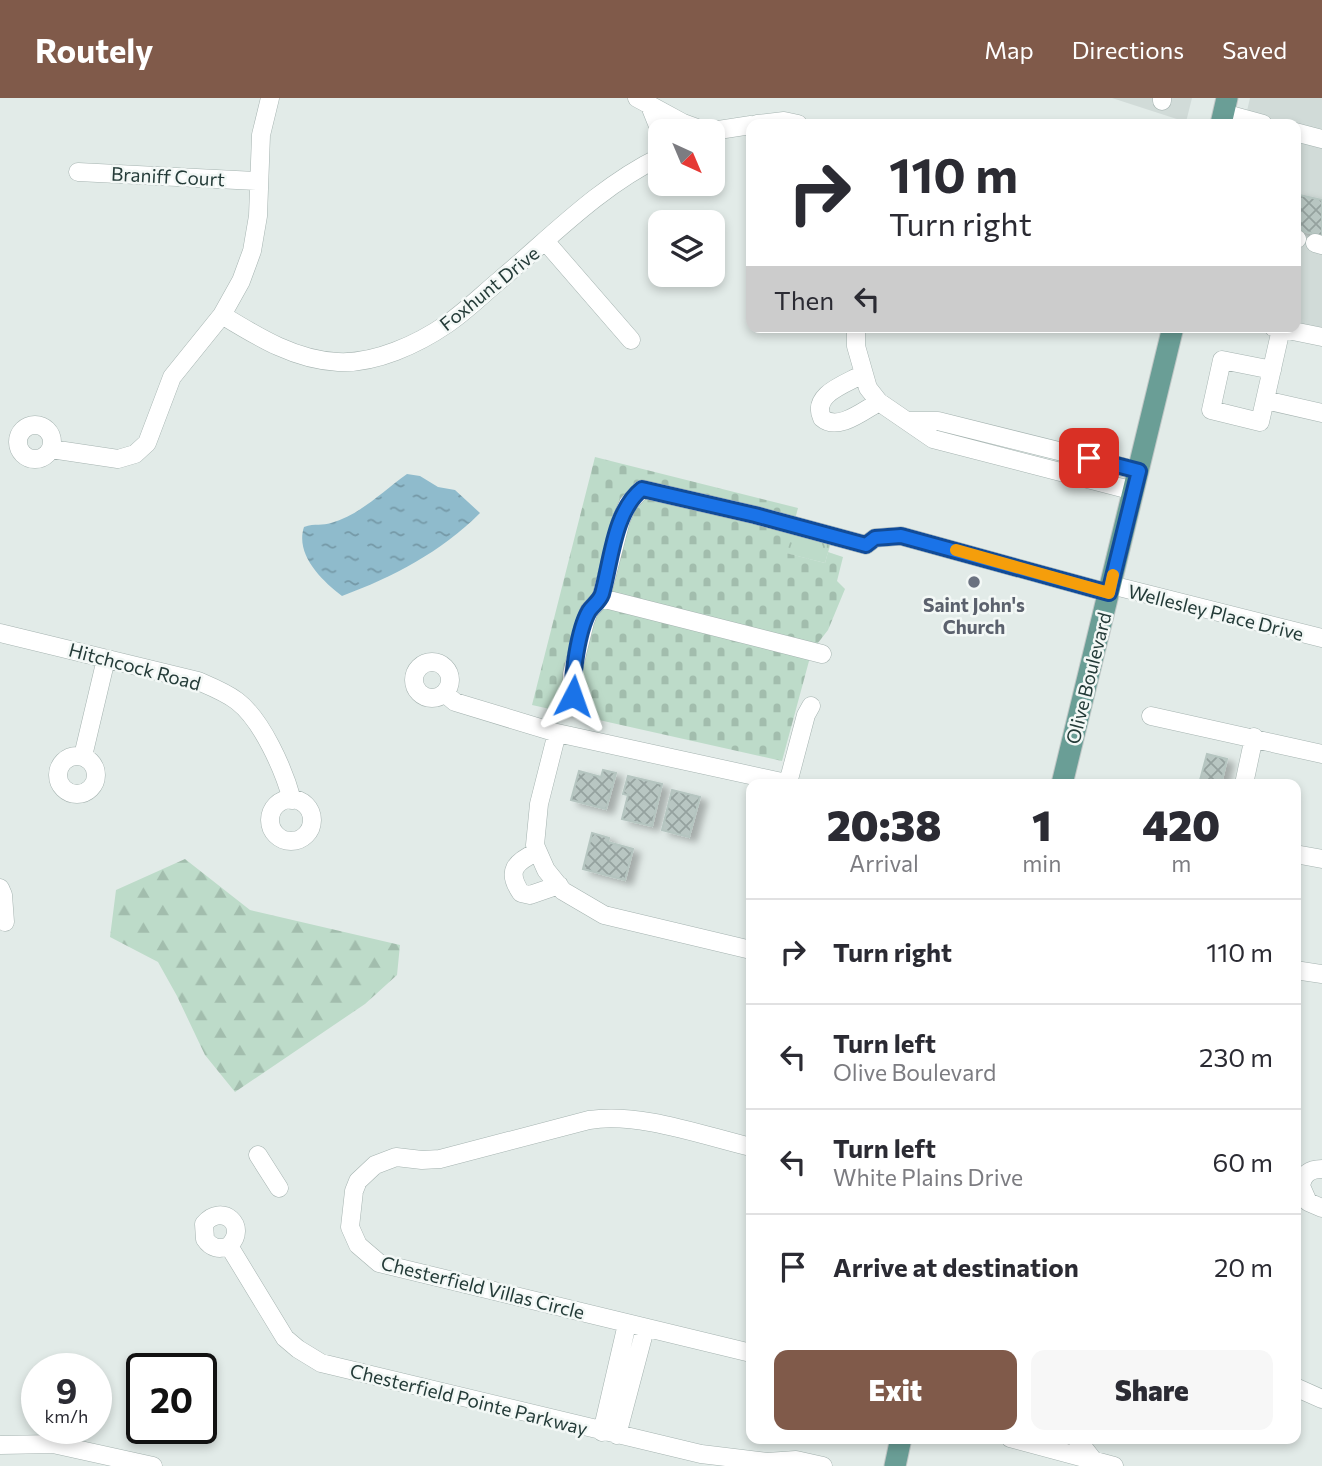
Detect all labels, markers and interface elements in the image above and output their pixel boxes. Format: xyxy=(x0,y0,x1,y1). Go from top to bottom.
text: Routely xyxy=(35,29,153,70)
text: Map xyxy=(984,35,1034,64)
text: Directions xyxy=(1072,35,1184,64)
text: Saved xyxy=(1222,35,1287,64)
north arrow xyxy=(648,119,724,196)
map controls xyxy=(648,119,725,287)
text: 110 m xyxy=(889,143,1018,203)
icon: right xyxy=(774,147,865,238)
street label: Braniff Court xyxy=(110,162,226,190)
text: Turn right xyxy=(889,203,1032,243)
button: layers xyxy=(648,210,725,287)
street label: Foxhunt Drive xyxy=(435,241,543,335)
icon: left xyxy=(848,280,886,318)
text: Then xyxy=(774,284,834,315)
pin xyxy=(1059,428,1119,488)
icon: arrive xyxy=(1070,439,1108,477)
marker: Saint John's Church xyxy=(966,574,982,590)
street label: Wellesley Place Drive xyxy=(1126,579,1306,645)
place label: Saint John's Church xyxy=(923,593,1025,638)
street label: Olive Boulevard xyxy=(1061,610,1115,746)
street label: Hitchcock Road xyxy=(67,637,203,695)
position arrow xyxy=(536,659,610,733)
text: 20:38 xyxy=(827,798,942,850)
text: 1 xyxy=(1032,798,1052,850)
text: 420 xyxy=(1142,798,1220,850)
text: Arrival xyxy=(849,849,919,877)
text: min xyxy=(1022,849,1061,877)
text: m xyxy=(1171,849,1191,877)
icon: right xyxy=(774,933,812,971)
text: Turn right xyxy=(833,936,952,967)
text: 110 m xyxy=(1206,936,1273,967)
text: Turn left xyxy=(833,1027,936,1058)
icon: left xyxy=(774,1038,812,1076)
text: 230 m xyxy=(1199,1041,1273,1072)
text: Olive Boulevard xyxy=(833,1058,996,1086)
text: Turn left xyxy=(833,1132,936,1163)
icon: left xyxy=(774,1143,812,1181)
text: 60 m xyxy=(1213,1146,1273,1177)
text: White Plains Drive xyxy=(833,1163,1023,1191)
icon: arrive xyxy=(774,1248,812,1286)
street label: Chesterfield Villas Circle xyxy=(379,1251,587,1323)
text: Arrive at destination xyxy=(833,1251,1079,1282)
text: 20 m xyxy=(1214,1251,1273,1282)
button: Exit xyxy=(774,1350,1017,1430)
button: Share xyxy=(1031,1350,1273,1430)
speed limit sign: 20 xyxy=(126,1353,217,1444)
street label: Chesterfield Pointe Parkway xyxy=(348,1358,590,1440)
text: 9 xyxy=(56,1368,77,1411)
text: km/h xyxy=(45,1405,88,1427)

